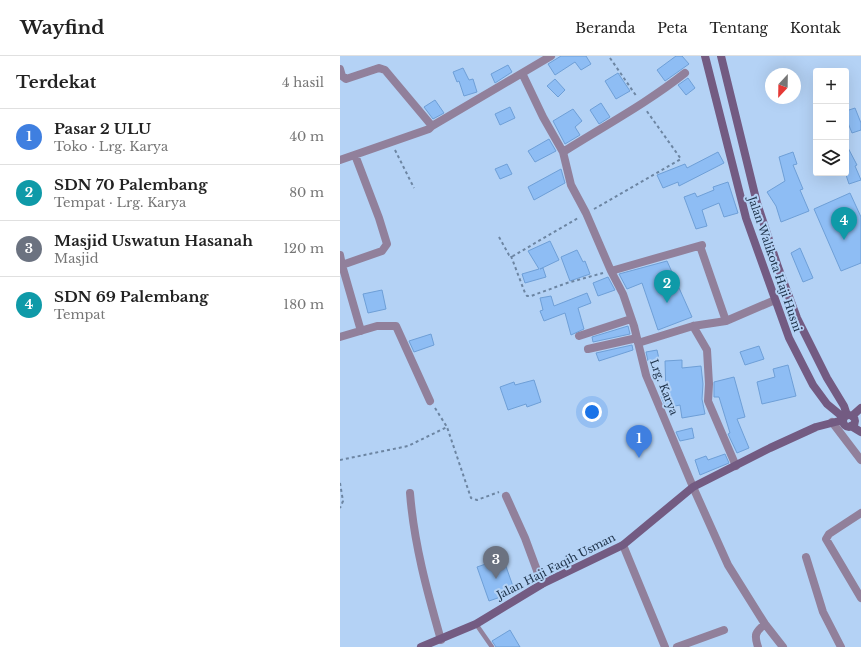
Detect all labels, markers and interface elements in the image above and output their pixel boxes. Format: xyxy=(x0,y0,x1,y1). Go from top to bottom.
text: Wayfind xyxy=(20,16,105,39)
text: Beranda xyxy=(575,19,635,37)
text: Peta xyxy=(657,19,688,37)
text: Tentang xyxy=(710,19,768,37)
text: Kontak xyxy=(790,19,841,37)
north arrow xyxy=(765,68,801,104)
map controls xyxy=(813,68,849,176)
button: + xyxy=(813,68,849,104)
text: Terdekat xyxy=(16,72,96,93)
text: 4 hasil xyxy=(282,74,324,91)
button: − xyxy=(813,104,849,140)
text: Pasar 2 ULU xyxy=(54,119,151,138)
text: 1 xyxy=(26,128,32,145)
text: 40 m xyxy=(289,128,324,145)
text: Toko · Lrg. Karya xyxy=(54,138,168,155)
button: layers xyxy=(813,140,849,176)
text: SDN 70 Palembang xyxy=(54,175,207,194)
text: 2 xyxy=(25,184,33,201)
text: 80 m xyxy=(289,184,324,201)
street label: Jalan Walikota Haji Husni xyxy=(745,192,805,334)
text: Tempat · Lrg. Karya xyxy=(54,194,186,211)
pin: 4 xyxy=(831,207,857,240)
text: Masjid Uswatun Hasanah xyxy=(54,231,253,250)
text: 3 xyxy=(25,240,33,257)
text: 120 m xyxy=(283,240,324,257)
text: Masjid xyxy=(54,250,98,267)
pin: 2 xyxy=(654,270,680,303)
text: SDN 69 Palembang xyxy=(54,287,209,306)
text: 4 xyxy=(25,296,33,313)
text: 180 m xyxy=(283,296,324,313)
text: Tempat xyxy=(54,306,105,323)
street label: Lrg. Karya xyxy=(647,357,681,418)
your location xyxy=(582,402,602,422)
pin: 1 xyxy=(626,425,652,458)
street label: Jalan Haji Faqih Usman xyxy=(493,530,618,603)
pin: 3 xyxy=(483,546,509,579)

